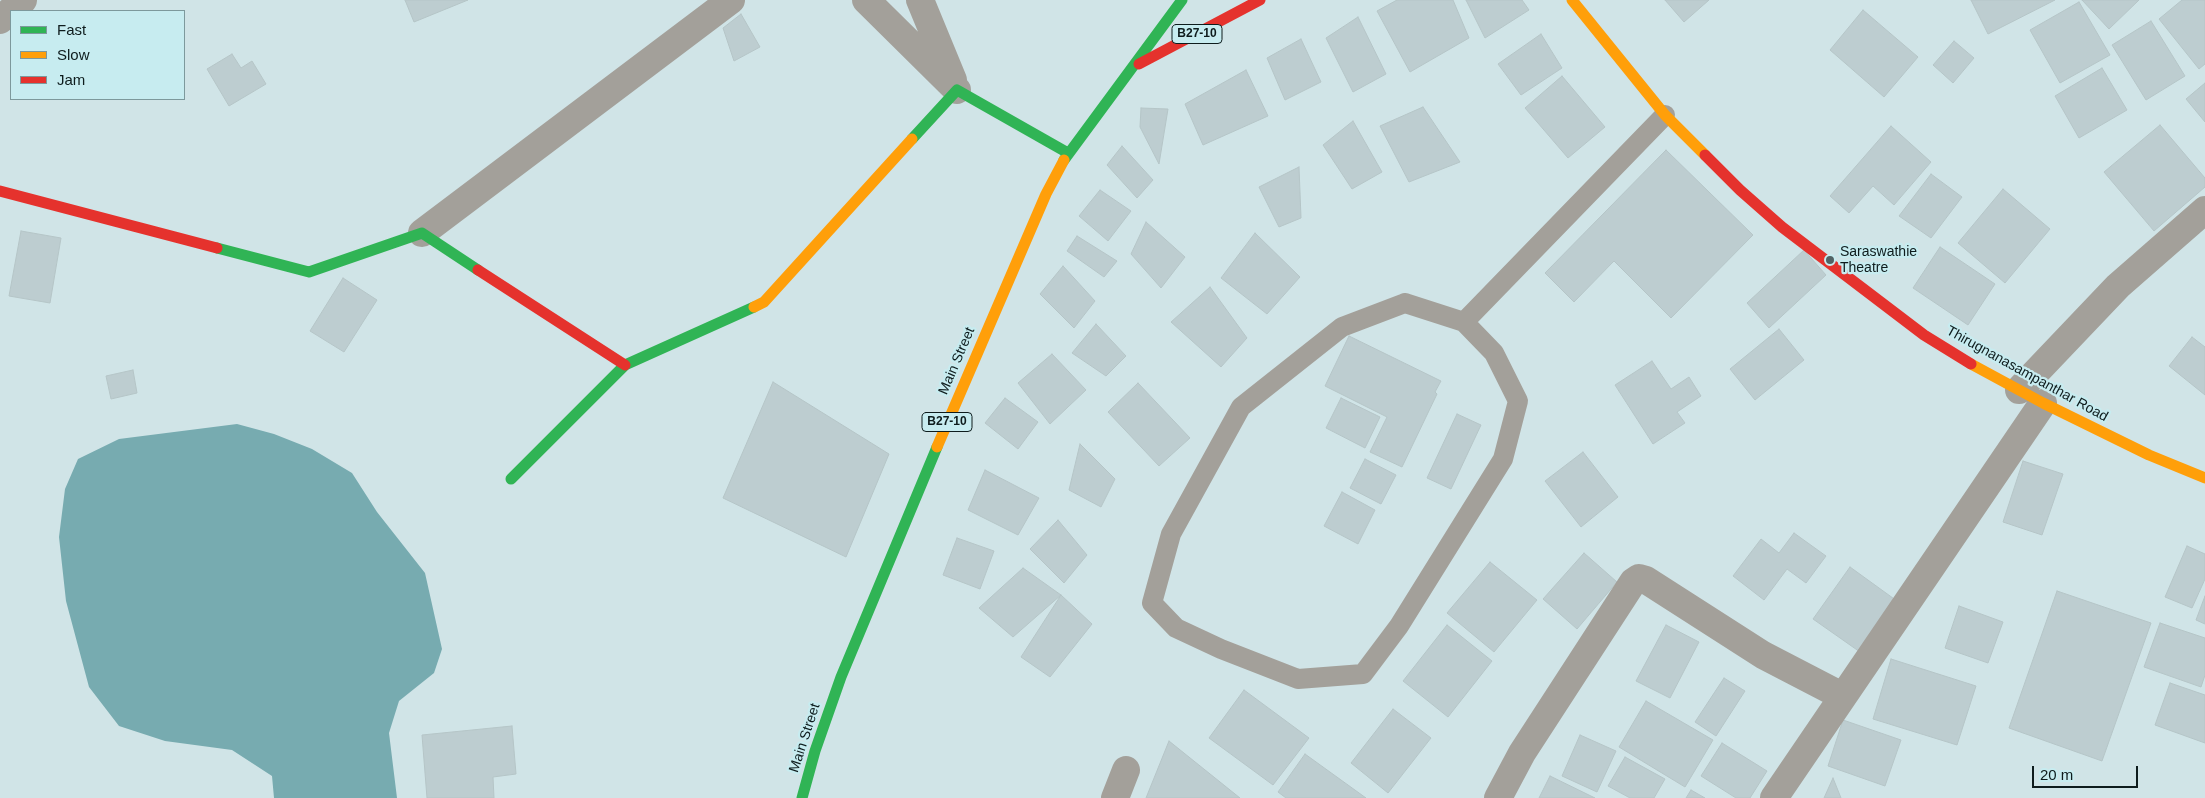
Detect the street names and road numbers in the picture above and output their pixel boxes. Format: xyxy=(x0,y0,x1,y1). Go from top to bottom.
road number: B27-10 xyxy=(1172,24,1222,44)
street label: Thirugnanasampanthar Road xyxy=(1943,323,2111,425)
street label: Main Street xyxy=(935,325,979,397)
road number: B27-10 xyxy=(922,412,972,432)
street label: Main Street xyxy=(786,701,824,775)

